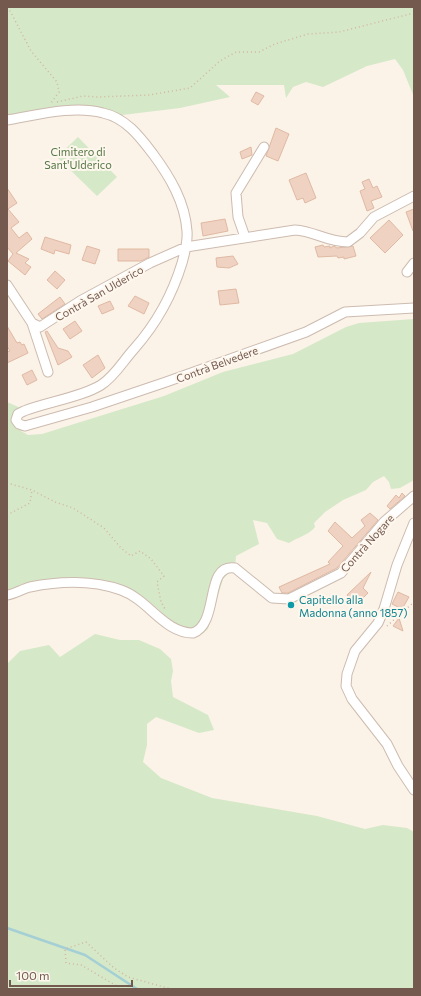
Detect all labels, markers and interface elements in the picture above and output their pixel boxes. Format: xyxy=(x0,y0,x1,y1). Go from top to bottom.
park label: Cimitero di Sant'Ulderico xyxy=(44,145,112,171)
street label: Contrà San Ulderico xyxy=(53,262,146,324)
street label: Contrà Belvedere xyxy=(174,343,260,385)
street label: Contrà Nogare xyxy=(338,511,397,575)
place label: Capitello alla Madonna (anno 1857) xyxy=(299,593,407,619)
marker: Capitello alla Madonna (anno 1857) xyxy=(286,600,296,610)
scale bar xyxy=(10,962,132,988)
text: 100 m xyxy=(16,968,50,982)

